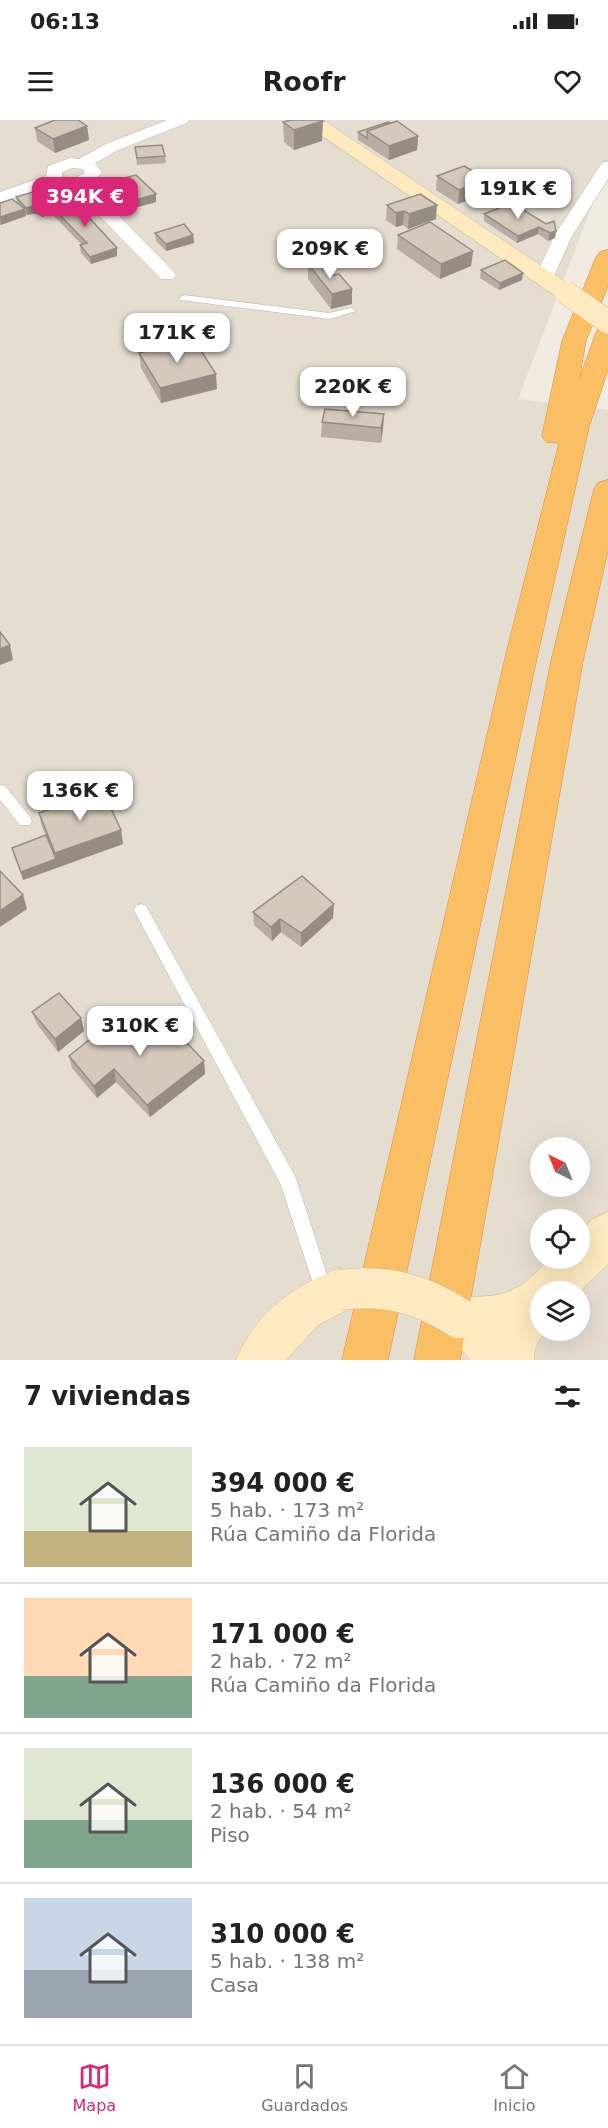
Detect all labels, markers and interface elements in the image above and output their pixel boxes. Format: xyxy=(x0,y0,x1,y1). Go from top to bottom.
text: 06:13 xyxy=(30,9,100,34)
icon: menu xyxy=(24,65,57,98)
icon: heart xyxy=(551,65,584,98)
text: Roofr xyxy=(263,66,345,97)
pin: 191K € xyxy=(469,169,567,220)
text: 191K € xyxy=(479,176,557,200)
pin: 394K € xyxy=(36,177,134,228)
text: 394K € xyxy=(46,184,124,208)
pin: 209K € xyxy=(281,229,379,280)
text: 209K € xyxy=(291,236,369,260)
pin: 171K € xyxy=(128,313,226,364)
text: 171K € xyxy=(138,320,216,344)
pin: 220K € xyxy=(304,367,402,418)
text: 220K € xyxy=(314,374,392,398)
pin: 136K € xyxy=(31,771,129,822)
text: 136K € xyxy=(41,778,119,802)
pin: 310K € xyxy=(91,1006,189,1057)
text: 310K € xyxy=(101,1013,179,1037)
north arrow xyxy=(530,1137,590,1197)
map controls xyxy=(530,1137,590,1341)
button: locate xyxy=(530,1209,590,1269)
button: layers xyxy=(530,1281,590,1341)
icon: filters xyxy=(551,1380,584,1413)
text: 7 viviendas xyxy=(24,1381,191,1411)
text: 394 000 € xyxy=(210,1468,355,1498)
icon: home xyxy=(72,1471,144,1543)
text: 5 hab. · 173 m² xyxy=(210,1498,364,1522)
text: Rúa Camiño da Florida xyxy=(210,1522,436,1546)
text: 171 000 € xyxy=(210,1619,355,1649)
icon: home xyxy=(72,1622,144,1694)
text: 2 hab. · 72 m² xyxy=(210,1649,351,1673)
text: Rúa Camiño da Florida xyxy=(210,1673,436,1697)
text: 136 000 € xyxy=(210,1769,355,1799)
icon: home xyxy=(72,1772,144,1844)
text: 2 hab. · 54 m² xyxy=(210,1799,351,1823)
text: Piso xyxy=(210,1823,250,1847)
text: 310 000 € xyxy=(210,1919,355,1949)
icon: home xyxy=(72,1922,144,1994)
text: 5 hab. · 138 m² xyxy=(210,1949,364,1973)
text: Casa xyxy=(210,1973,259,1997)
tab: Mapa xyxy=(73,2060,116,2115)
tab: Guardados xyxy=(261,2060,348,2115)
tab: Inicio xyxy=(493,2060,535,2115)

